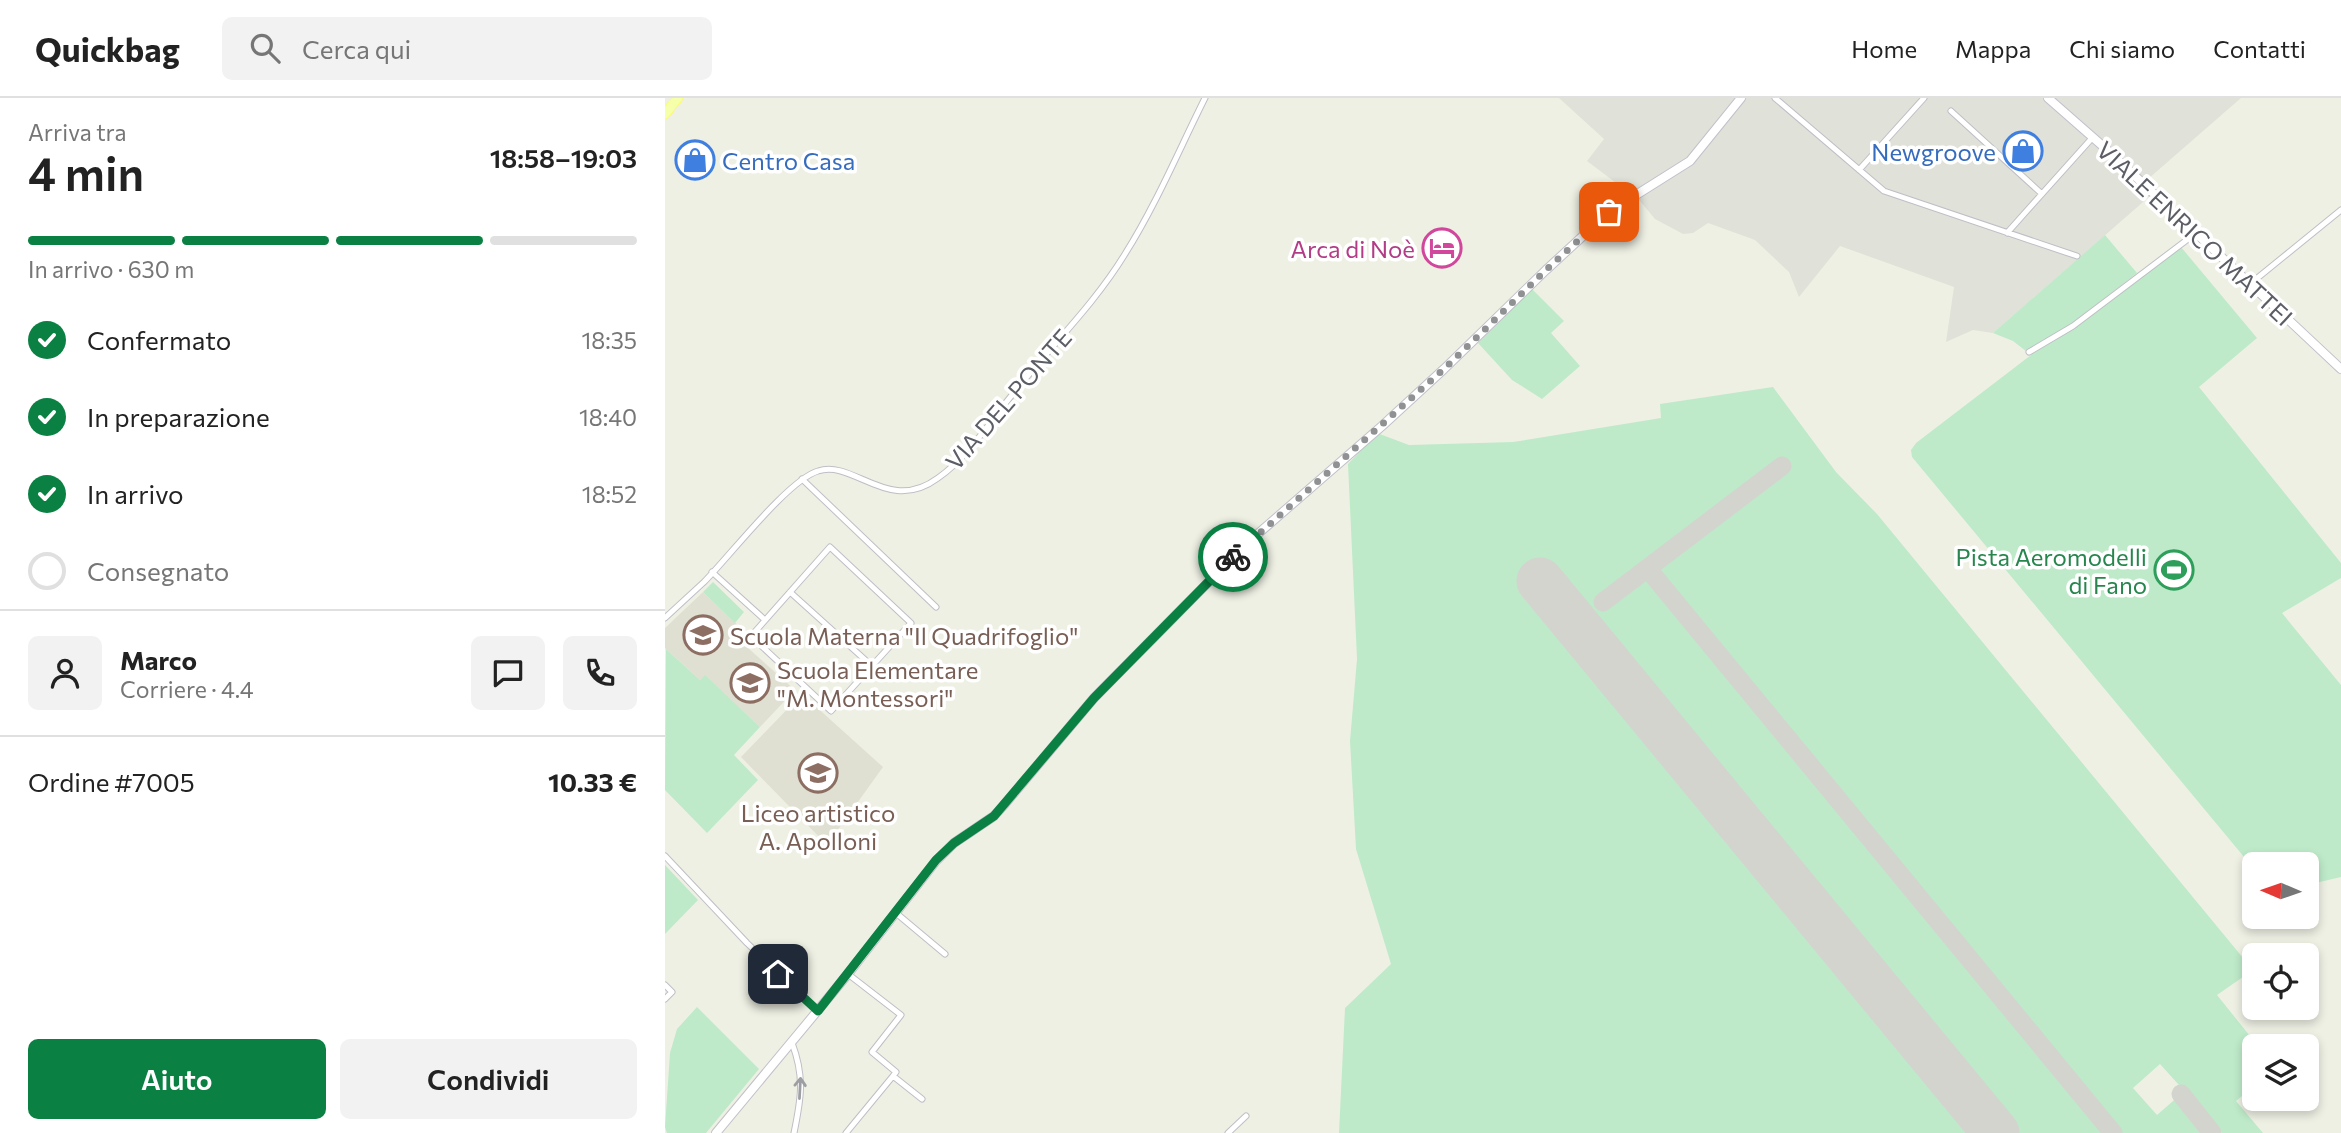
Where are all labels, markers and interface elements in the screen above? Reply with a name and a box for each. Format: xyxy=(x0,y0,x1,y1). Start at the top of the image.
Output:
search box xyxy=(222,17,712,80)
text: Quickbag xyxy=(35,28,180,69)
icon: search xyxy=(246,29,284,67)
text: Cerca qui xyxy=(302,33,411,64)
text: Home xyxy=(1851,34,1917,63)
text: Mappa xyxy=(1955,34,2031,63)
text: Chi siamo xyxy=(2069,34,2175,63)
text: Contatti xyxy=(2213,34,2306,63)
text: Arriva tra xyxy=(28,118,127,146)
shop icon: Newgroove xyxy=(2002,130,2044,172)
street label: VIALE ENRICO MATTEI xyxy=(2091,135,2299,331)
place label: Newgroove xyxy=(1871,137,1996,166)
shop icon: Centro Casa xyxy=(674,139,716,181)
text: 18:58–19:03 xyxy=(490,142,637,173)
text: 4 min xyxy=(28,144,144,200)
place label: Centro Casa xyxy=(722,146,855,175)
pin xyxy=(1579,182,1639,242)
icon: bag xyxy=(1590,193,1628,231)
hotel icon: Arca di Noè xyxy=(1421,227,1463,269)
place label: Arca di Noè xyxy=(1291,234,1415,263)
text: In arrivo · 630 m xyxy=(28,255,194,283)
icon: check xyxy=(28,321,66,359)
street label: VIA DEL PONTE xyxy=(939,323,1077,475)
text: Confermato xyxy=(87,324,231,355)
text: 18:35 xyxy=(581,326,637,354)
icon: check xyxy=(28,398,66,436)
text: In preparazione xyxy=(87,401,270,432)
text: 18:40 xyxy=(579,403,637,431)
icon: check xyxy=(28,475,66,513)
text: In arrivo xyxy=(87,478,184,509)
text: 18:52 xyxy=(582,480,637,508)
courier xyxy=(1198,522,1268,592)
icon: bike xyxy=(1214,538,1252,576)
place label: Pista Aeromodelli di Fano xyxy=(1956,542,2147,599)
sports icon: Pista Aeromodelli di Fano xyxy=(2153,549,2195,591)
text: Consegnato xyxy=(87,555,229,586)
school or university icon: Scuola Materna "Il Quadrifoglio" xyxy=(682,614,724,656)
place label: Scuola Materna "Il Quadrifoglio" xyxy=(730,621,1078,650)
button: person xyxy=(28,636,102,710)
button: chat xyxy=(471,636,545,710)
button: phone xyxy=(563,636,637,710)
text: Marco xyxy=(120,644,197,675)
place label: Scuola Elementare "M. Montessori" xyxy=(777,655,979,712)
school or university icon: Scuola Elementare "M. Montessori" xyxy=(729,662,771,704)
text: Corriere · 4.4 xyxy=(120,675,254,703)
school or university icon: Liceo artistico A. Apolloni xyxy=(797,752,839,794)
text: Ordine #7005 xyxy=(28,766,195,797)
text: 10.33 € xyxy=(548,766,637,797)
place label: Liceo artistico A. Apolloni xyxy=(741,798,895,855)
north arrow xyxy=(2242,852,2319,929)
map controls xyxy=(2242,852,2319,1111)
button: locate xyxy=(2242,943,2319,1020)
pin xyxy=(748,944,808,1004)
icon: home xyxy=(759,955,797,993)
button: layers xyxy=(2242,1034,2319,1111)
button: Aiuto xyxy=(28,1039,326,1119)
button: Condividi xyxy=(340,1039,637,1119)
one-way arrow xyxy=(794,1077,807,1099)

